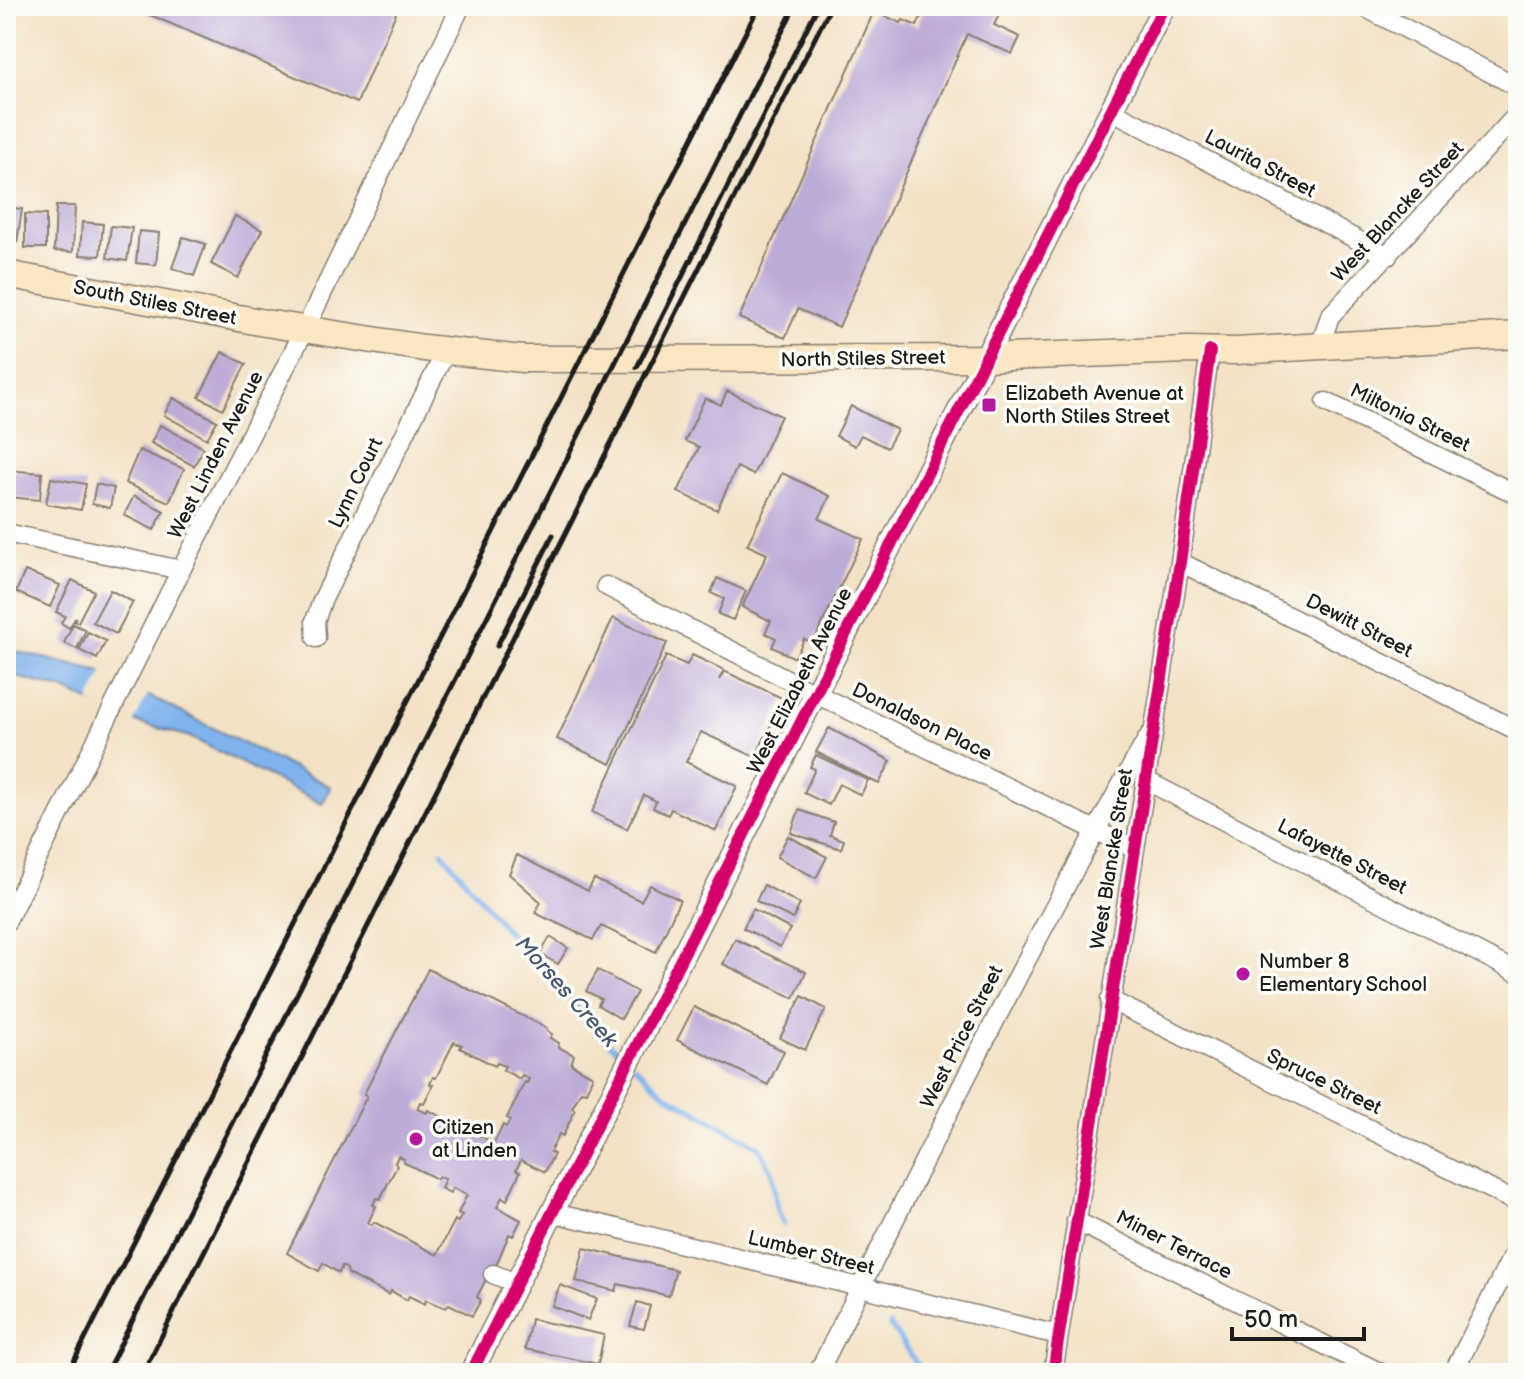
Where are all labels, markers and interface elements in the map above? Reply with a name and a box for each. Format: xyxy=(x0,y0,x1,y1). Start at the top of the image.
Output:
street label: Laurita Street xyxy=(1200,125,1320,203)
street label: West Blancke Street xyxy=(1327,137,1469,287)
street label: South Stiles Street xyxy=(71,275,239,331)
street label: North Stiles Street xyxy=(780,346,946,372)
street label: West Linden Avenue xyxy=(163,367,269,543)
street label: Miltonia Street xyxy=(1346,379,1474,457)
place label: Elizabeth Avenue at North Stiles Street xyxy=(1005,382,1184,429)
marker: Elizabeth Avenue at North Stiles Street xyxy=(980,396,998,414)
street label: Lynn Court xyxy=(324,434,388,532)
street label: West Elizabeth Avenue xyxy=(743,584,858,778)
street label: Dewitt Street xyxy=(1302,589,1416,663)
street label: Donaldson Place xyxy=(848,678,996,766)
street label: West Blancke Street xyxy=(1086,767,1138,951)
street label: Lafayette Street xyxy=(1273,814,1411,900)
water label: Morses Creek xyxy=(509,931,624,1054)
place label: Number 8 Elementary School xyxy=(1259,950,1427,997)
street label: West Price Street xyxy=(916,961,1008,1113)
marker: Number 8 Elementary School xyxy=(1234,965,1252,983)
street label: Spruce Street xyxy=(1263,1044,1385,1120)
place label: Citizen at Linden xyxy=(432,1116,517,1163)
marker: Citizen at Linden xyxy=(407,1130,425,1148)
street label: Miner Terrace xyxy=(1112,1206,1236,1285)
street label: Lumber Street xyxy=(745,1226,877,1280)
scale bar xyxy=(1232,1291,1364,1341)
text: 50 m xyxy=(1244,1305,1298,1334)

